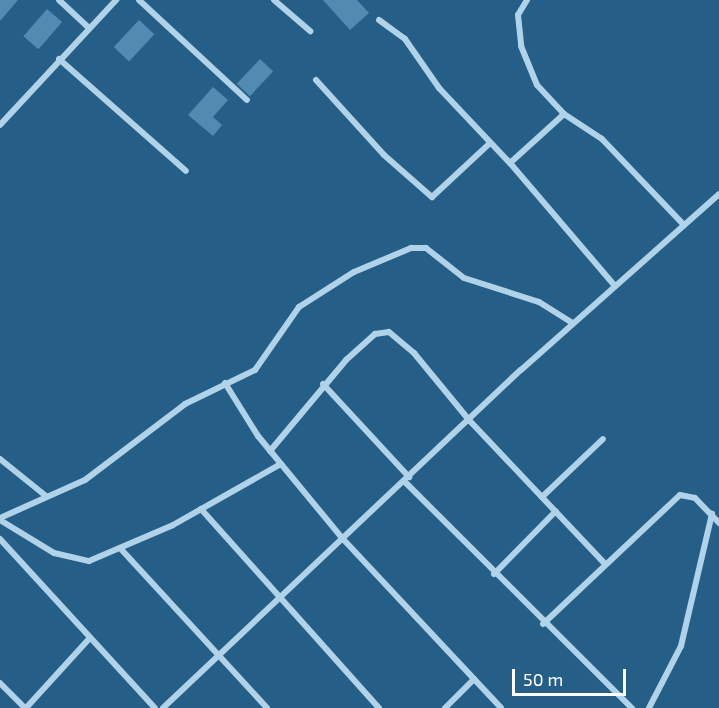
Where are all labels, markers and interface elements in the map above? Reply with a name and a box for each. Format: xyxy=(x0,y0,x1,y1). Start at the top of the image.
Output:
scale bar xyxy=(515,657,629,695)
text: 50 m xyxy=(523,668,563,690)

